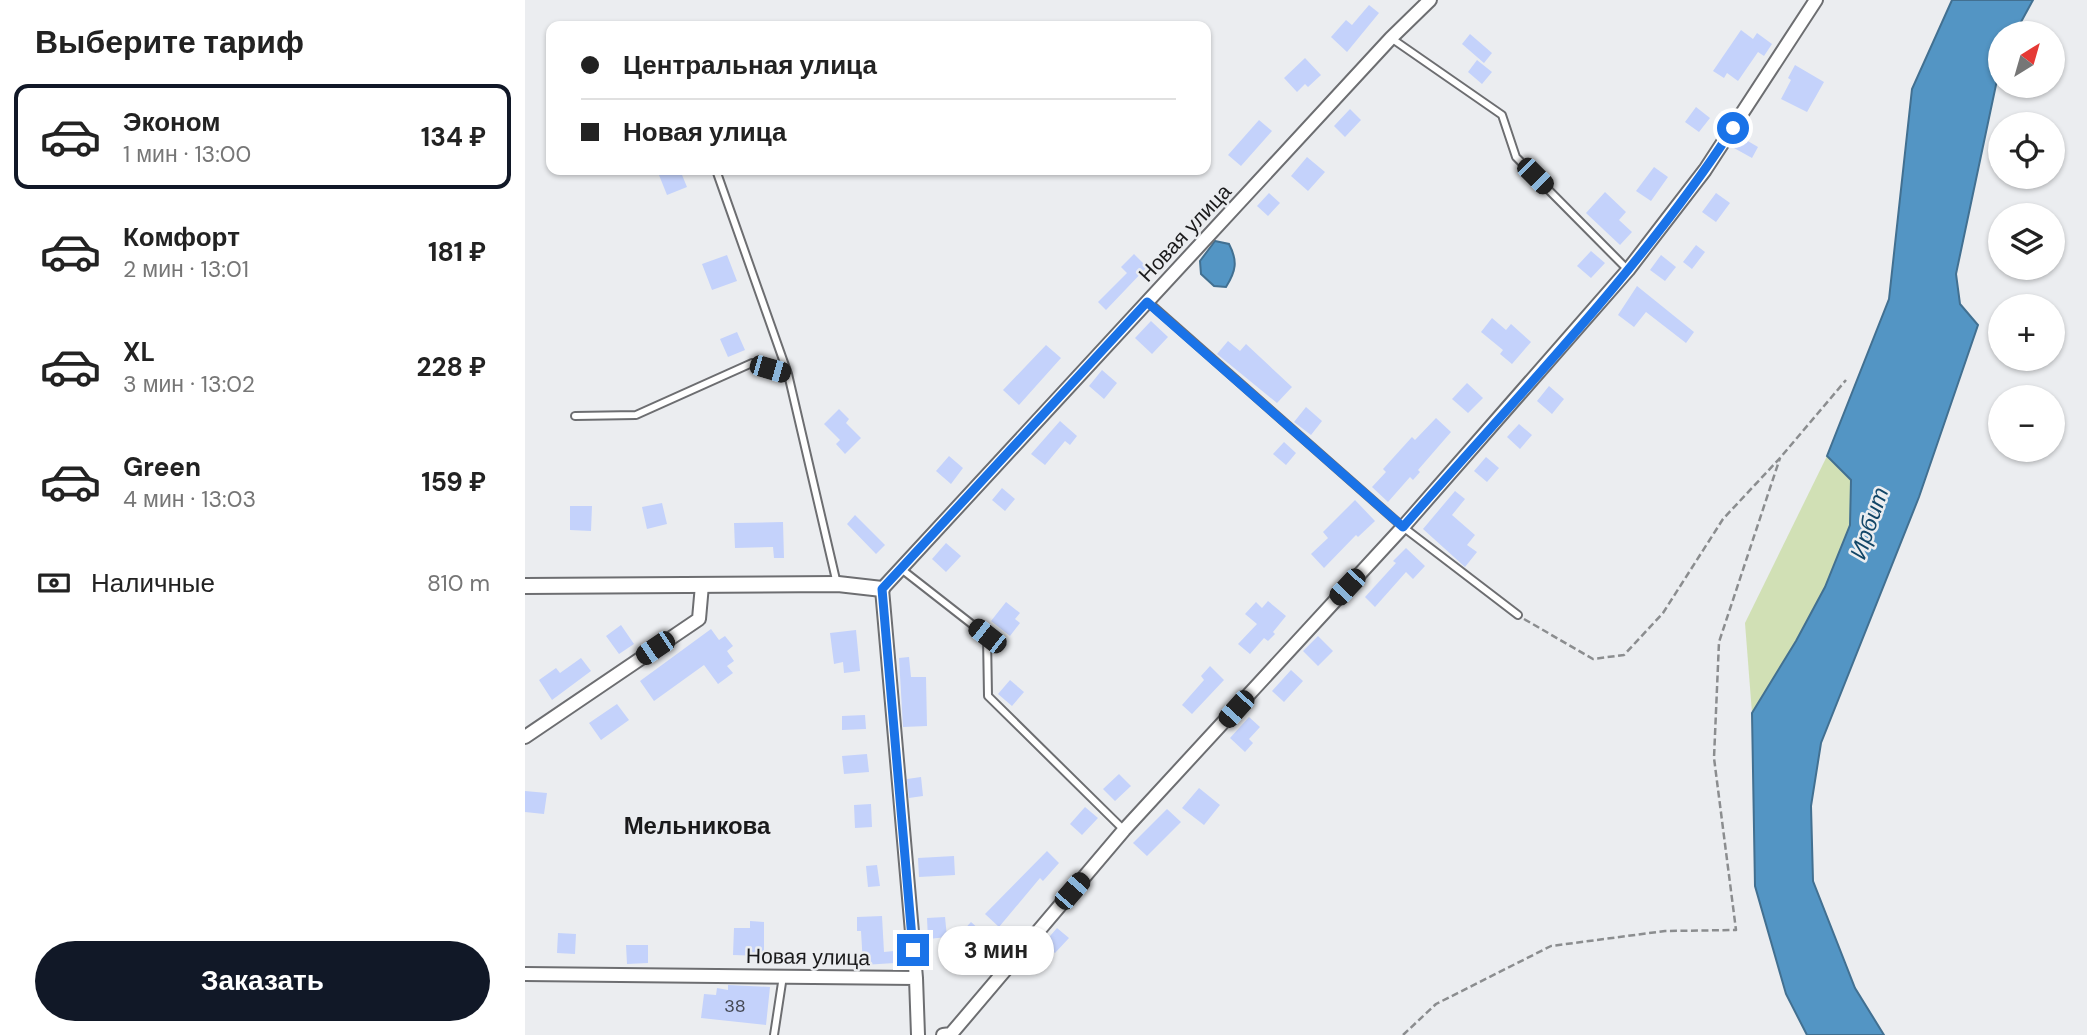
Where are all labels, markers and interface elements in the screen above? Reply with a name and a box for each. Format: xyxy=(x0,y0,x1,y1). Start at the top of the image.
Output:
text: Выберите тариф xyxy=(35,21,304,63)
north arrow xyxy=(1988,21,2065,98)
map controls xyxy=(1988,21,2065,462)
text: Центральная улица xyxy=(623,48,877,82)
icon: car xyxy=(39,105,102,168)
text: Эконом xyxy=(123,105,221,139)
route start xyxy=(1717,112,1749,144)
button: locate xyxy=(1988,112,2065,189)
text: Новая улица xyxy=(623,115,786,149)
text: 134 ₽ xyxy=(421,120,486,154)
text: 1 мин · 13:00 xyxy=(123,139,251,169)
car xyxy=(1513,154,1558,198)
street label: Новая улица xyxy=(1132,178,1238,288)
button: layers xyxy=(1988,203,2065,280)
icon: car xyxy=(39,220,102,283)
text: Комфорт xyxy=(123,220,240,254)
text: 181 ₽ xyxy=(428,235,486,269)
text: 2 мин · 13:01 xyxy=(123,254,249,284)
button: + xyxy=(1988,294,2065,371)
icon: car xyxy=(39,335,102,398)
text: XL xyxy=(123,335,155,369)
text: 228 ₽ xyxy=(417,350,486,384)
car xyxy=(747,353,794,385)
text: 3 мин · 13:02 xyxy=(123,369,255,399)
button: − xyxy=(1988,385,2065,462)
icon: car xyxy=(39,450,102,513)
text: Green xyxy=(123,450,201,484)
text: 159 ₽ xyxy=(421,465,486,499)
water label: Ирбит xyxy=(1843,483,1895,563)
text: 4 мин · 13:03 xyxy=(123,484,256,514)
icon: cash xyxy=(35,564,73,602)
car xyxy=(1325,564,1370,610)
text: Наличные xyxy=(91,566,215,600)
text: 810 m xyxy=(427,568,490,598)
car xyxy=(964,615,1011,657)
car xyxy=(632,628,679,668)
car xyxy=(1215,686,1258,732)
district label: Мельникова xyxy=(624,810,771,841)
car xyxy=(1051,868,1094,914)
callout: 3 мин xyxy=(937,926,1053,974)
route end xyxy=(897,934,929,966)
text: 3 мин xyxy=(964,935,1028,965)
button: Заказать xyxy=(35,941,490,1021)
street label: Новая улица xyxy=(746,942,871,972)
house number: 38 xyxy=(724,994,746,1018)

